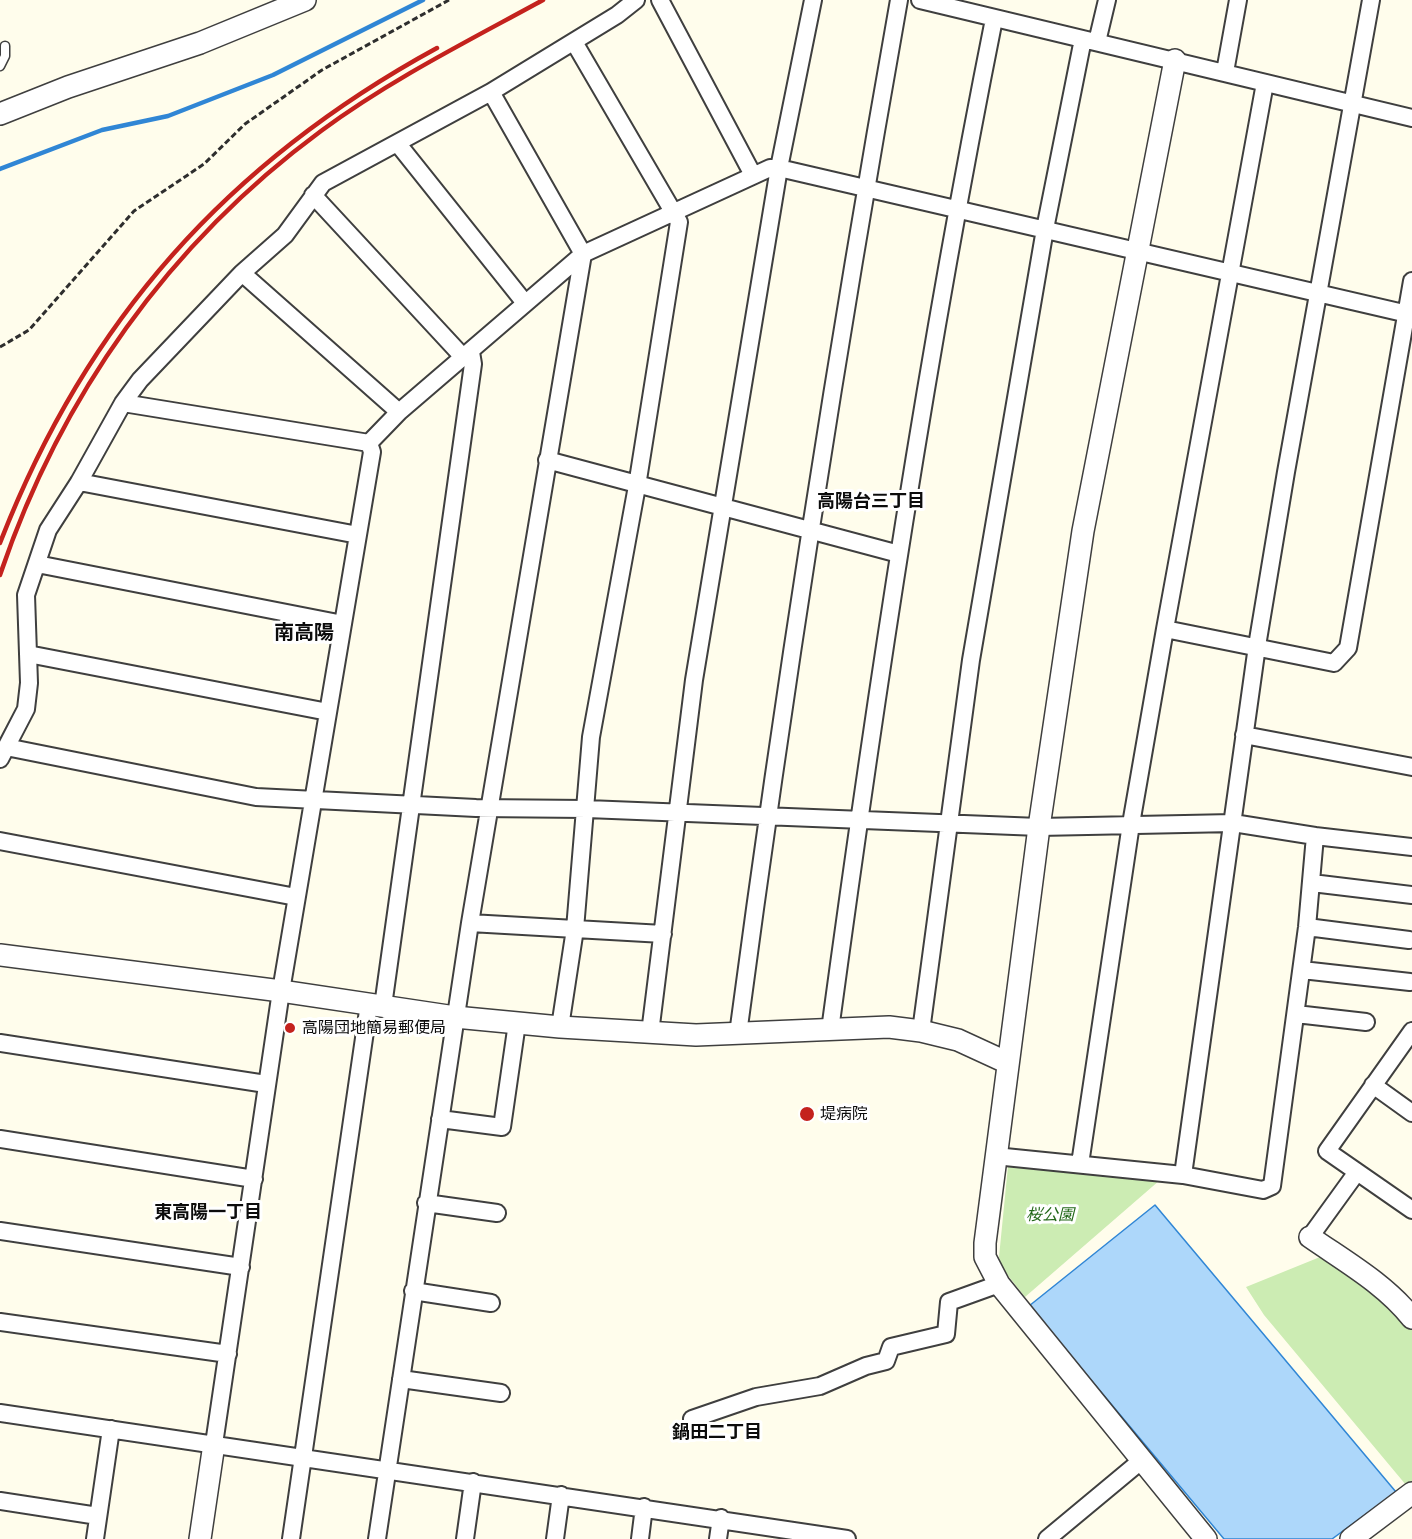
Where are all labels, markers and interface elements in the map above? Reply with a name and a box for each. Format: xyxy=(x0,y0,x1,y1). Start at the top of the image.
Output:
district label: 高陽台三丁目 xyxy=(817,490,925,512)
district label: 南高陽 xyxy=(274,621,334,645)
place label: 高陽団地簡易郵便局 xyxy=(302,1018,446,1038)
marker: 高陽団地簡易郵便局 xyxy=(283,1021,297,1035)
place label: 堤病院 xyxy=(820,1104,868,1124)
marker: 堤病院 xyxy=(798,1105,816,1123)
district label: 東高陽一丁目 xyxy=(154,1201,262,1223)
park label: 桜公園 xyxy=(1026,1205,1074,1225)
district label: 鍋田二丁目 xyxy=(672,1421,762,1443)

